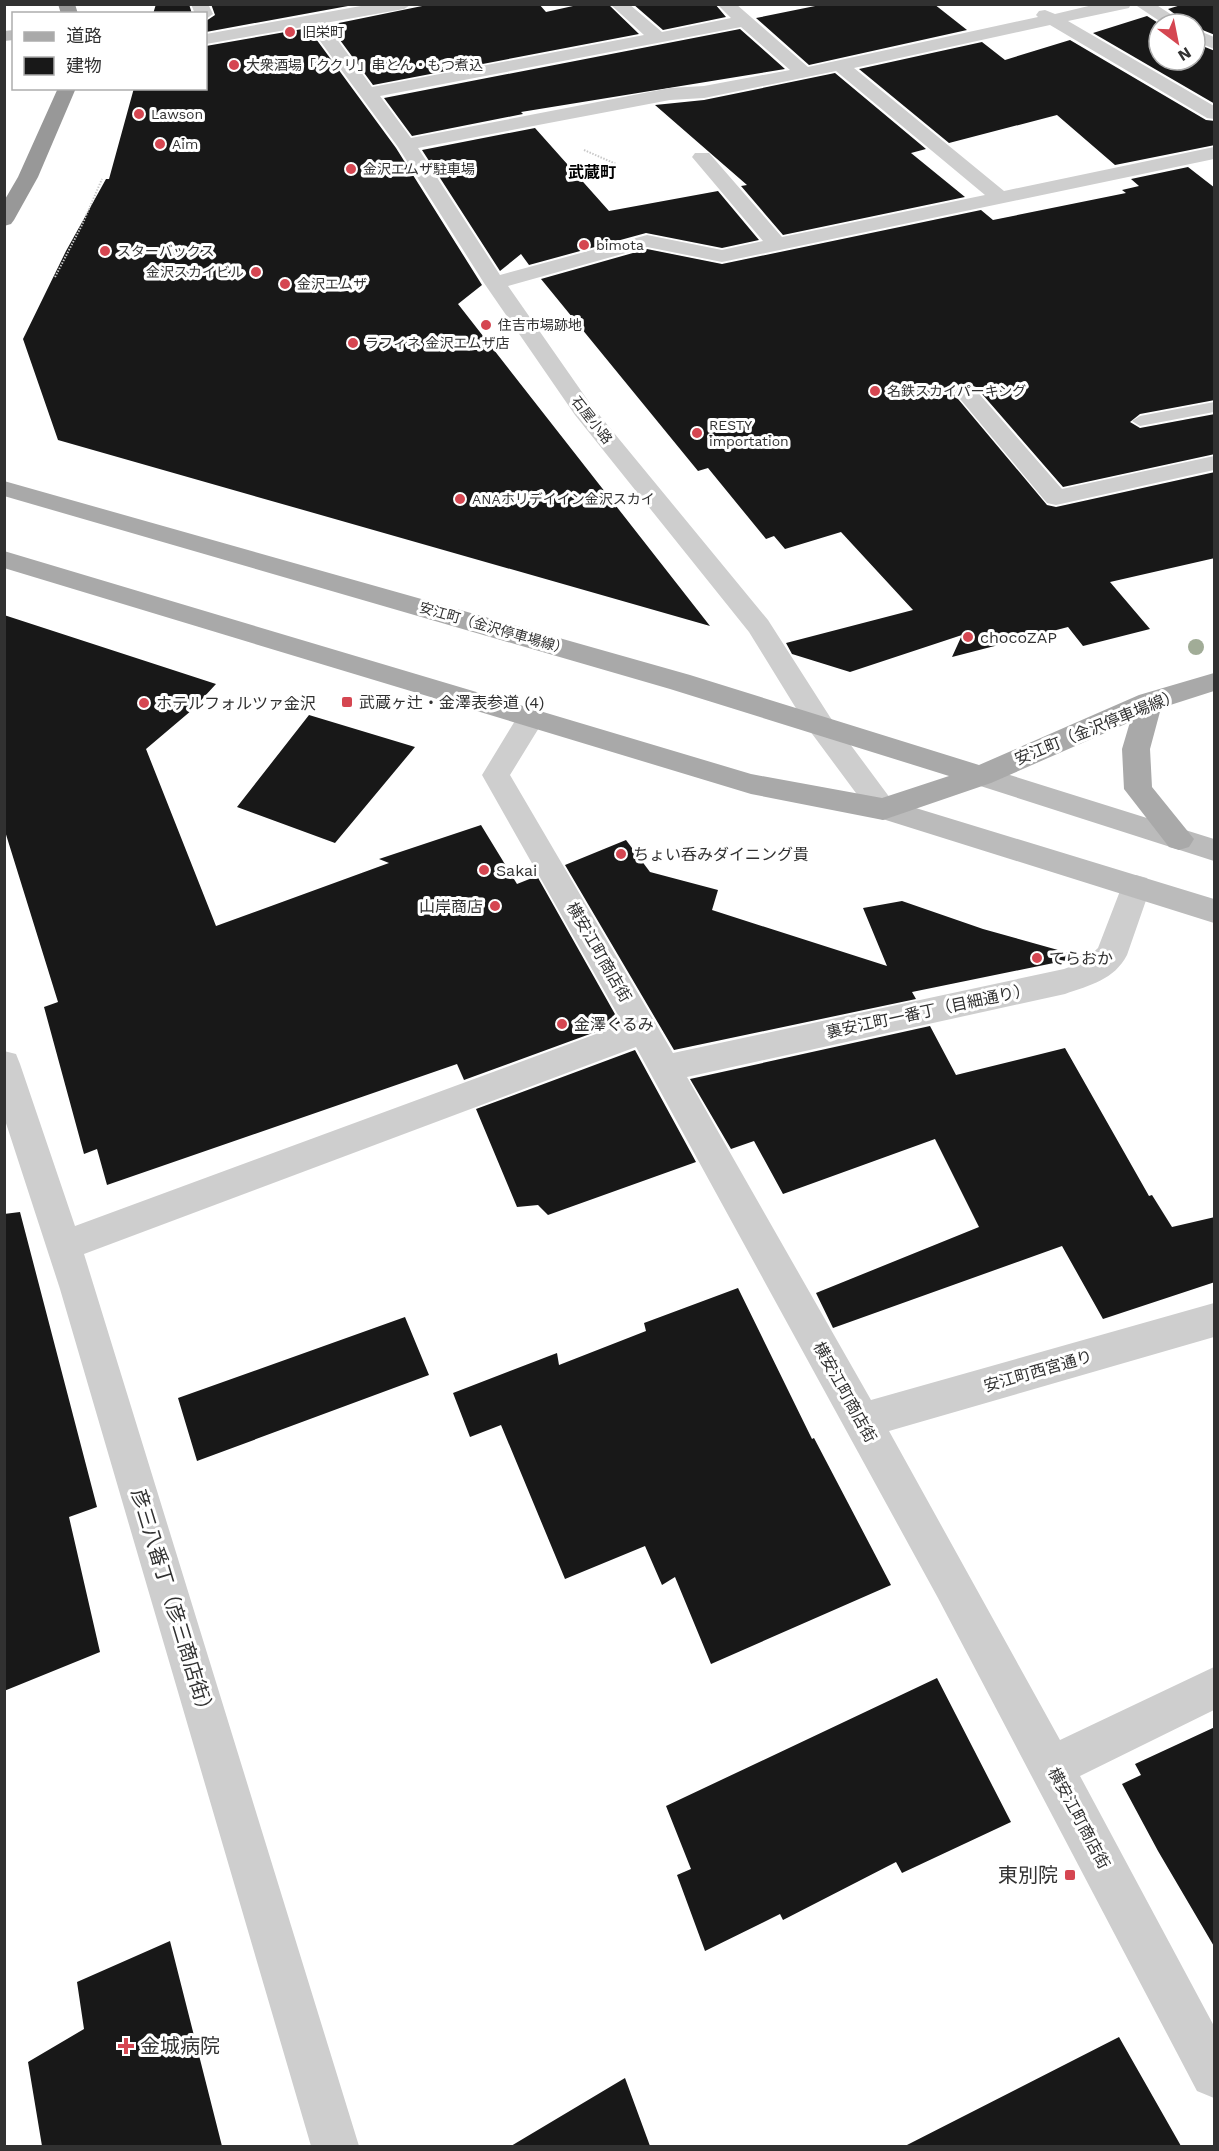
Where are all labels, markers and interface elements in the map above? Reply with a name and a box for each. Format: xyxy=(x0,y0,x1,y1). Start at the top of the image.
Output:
legend xyxy=(12,12,207,90)
north arrow xyxy=(1147,12,1207,72)
place label: 旧栄町 xyxy=(302,24,344,40)
text: 道路 xyxy=(66,25,102,46)
marker: 旧栄町 xyxy=(283,25,297,39)
text: N xyxy=(1175,43,1195,65)
text: 建物 xyxy=(66,55,102,76)
place label: 大衆酒場「ククリ」串とん・もつ煮込 xyxy=(246,57,483,73)
marker: 大衆酒場「ククリ」串とん・もつ煮込 xyxy=(227,58,241,72)
place label: Lawson xyxy=(151,106,203,122)
marker: Lawson xyxy=(132,107,146,121)
place label: Aim xyxy=(172,136,198,152)
marker: Aim xyxy=(153,137,167,151)
place label: 金沢エムザ駐車場 xyxy=(363,161,475,177)
marker: 金沢エムザ駐車場 xyxy=(344,162,358,176)
district label: 武蔵町 xyxy=(568,163,616,182)
place label: bimota xyxy=(596,237,644,253)
marker: bimota xyxy=(577,238,591,252)
place label: スターバックス xyxy=(117,243,214,259)
marker: スターバックス xyxy=(98,244,112,258)
place label: 金沢スカイビル xyxy=(146,264,244,280)
marker: 金沢スカイビル xyxy=(249,265,263,279)
place label: 金沢エムザ xyxy=(297,276,367,292)
marker: 金沢エムザ xyxy=(278,277,292,291)
place label: 住吉市場跡地 xyxy=(498,317,582,333)
marker: 住吉市場跡地 xyxy=(479,318,493,332)
place label: ラフィネ 金沢エムザ店 xyxy=(365,335,510,351)
marker: ラフィネ 金沢エムザ店 xyxy=(346,336,360,350)
place label: 名鉄スカイパーキング xyxy=(887,383,1026,399)
marker: 名鉄スカイパーキング xyxy=(868,384,882,398)
street label: 石屋小路 xyxy=(568,393,616,447)
place label: RESTY importation xyxy=(709,417,789,449)
marker: RESTY importation xyxy=(690,426,704,440)
place label: ANAホリデイイン金沢スカイ xyxy=(472,491,655,507)
marker: ANAホリデイイン金沢スカイ xyxy=(453,492,467,506)
street label: 安江町（金沢停車場線） xyxy=(418,599,570,657)
place label: chocoZAP xyxy=(980,628,1057,647)
marker: chocoZAP xyxy=(961,630,975,644)
street label: 安江町（金沢停車場線） xyxy=(1012,685,1182,769)
place label: 武蔵ヶ辻・金澤表参道 (4) xyxy=(359,693,544,712)
place label: ホテルフォルツァ金沢 xyxy=(156,694,316,713)
marker: 武蔵ヶ辻・金澤表参道 (4) xyxy=(340,695,354,709)
marker: ホテルフォルツァ金沢 xyxy=(137,696,151,710)
place label: ちょい呑みダイニング貴 xyxy=(633,845,809,864)
marker: ちょい呑みダイニング貴 xyxy=(614,847,628,861)
place label: Sakai xyxy=(496,861,537,880)
marker: Sakai xyxy=(477,863,491,877)
place label: 山岸商店 xyxy=(419,897,483,916)
marker: 山岸商店 xyxy=(488,899,502,913)
street label: 横安江町商店街 xyxy=(563,899,635,1005)
place label: てらおか xyxy=(1049,949,1113,968)
marker: てらおか xyxy=(1030,951,1044,965)
street label: 裏安江町一番丁（目細通り） xyxy=(824,980,1032,1042)
place label: 金澤くるみ xyxy=(574,1015,654,1034)
marker: 金澤くるみ xyxy=(555,1017,569,1031)
street label: 横安江町商店街 xyxy=(810,1338,880,1446)
street label: 安江町西宮通り xyxy=(982,1346,1094,1396)
street label: 彦三八番丁（彦三商店街） xyxy=(126,1486,220,1722)
street label: 横安江町商店街 xyxy=(1044,1764,1114,1872)
place label: 東別院 xyxy=(998,1863,1058,1887)
marker: 東別院 xyxy=(1063,1868,1077,1882)
place label: 金城病院 xyxy=(140,2034,220,2058)
marker: 金城病院 xyxy=(117,2037,135,2055)

